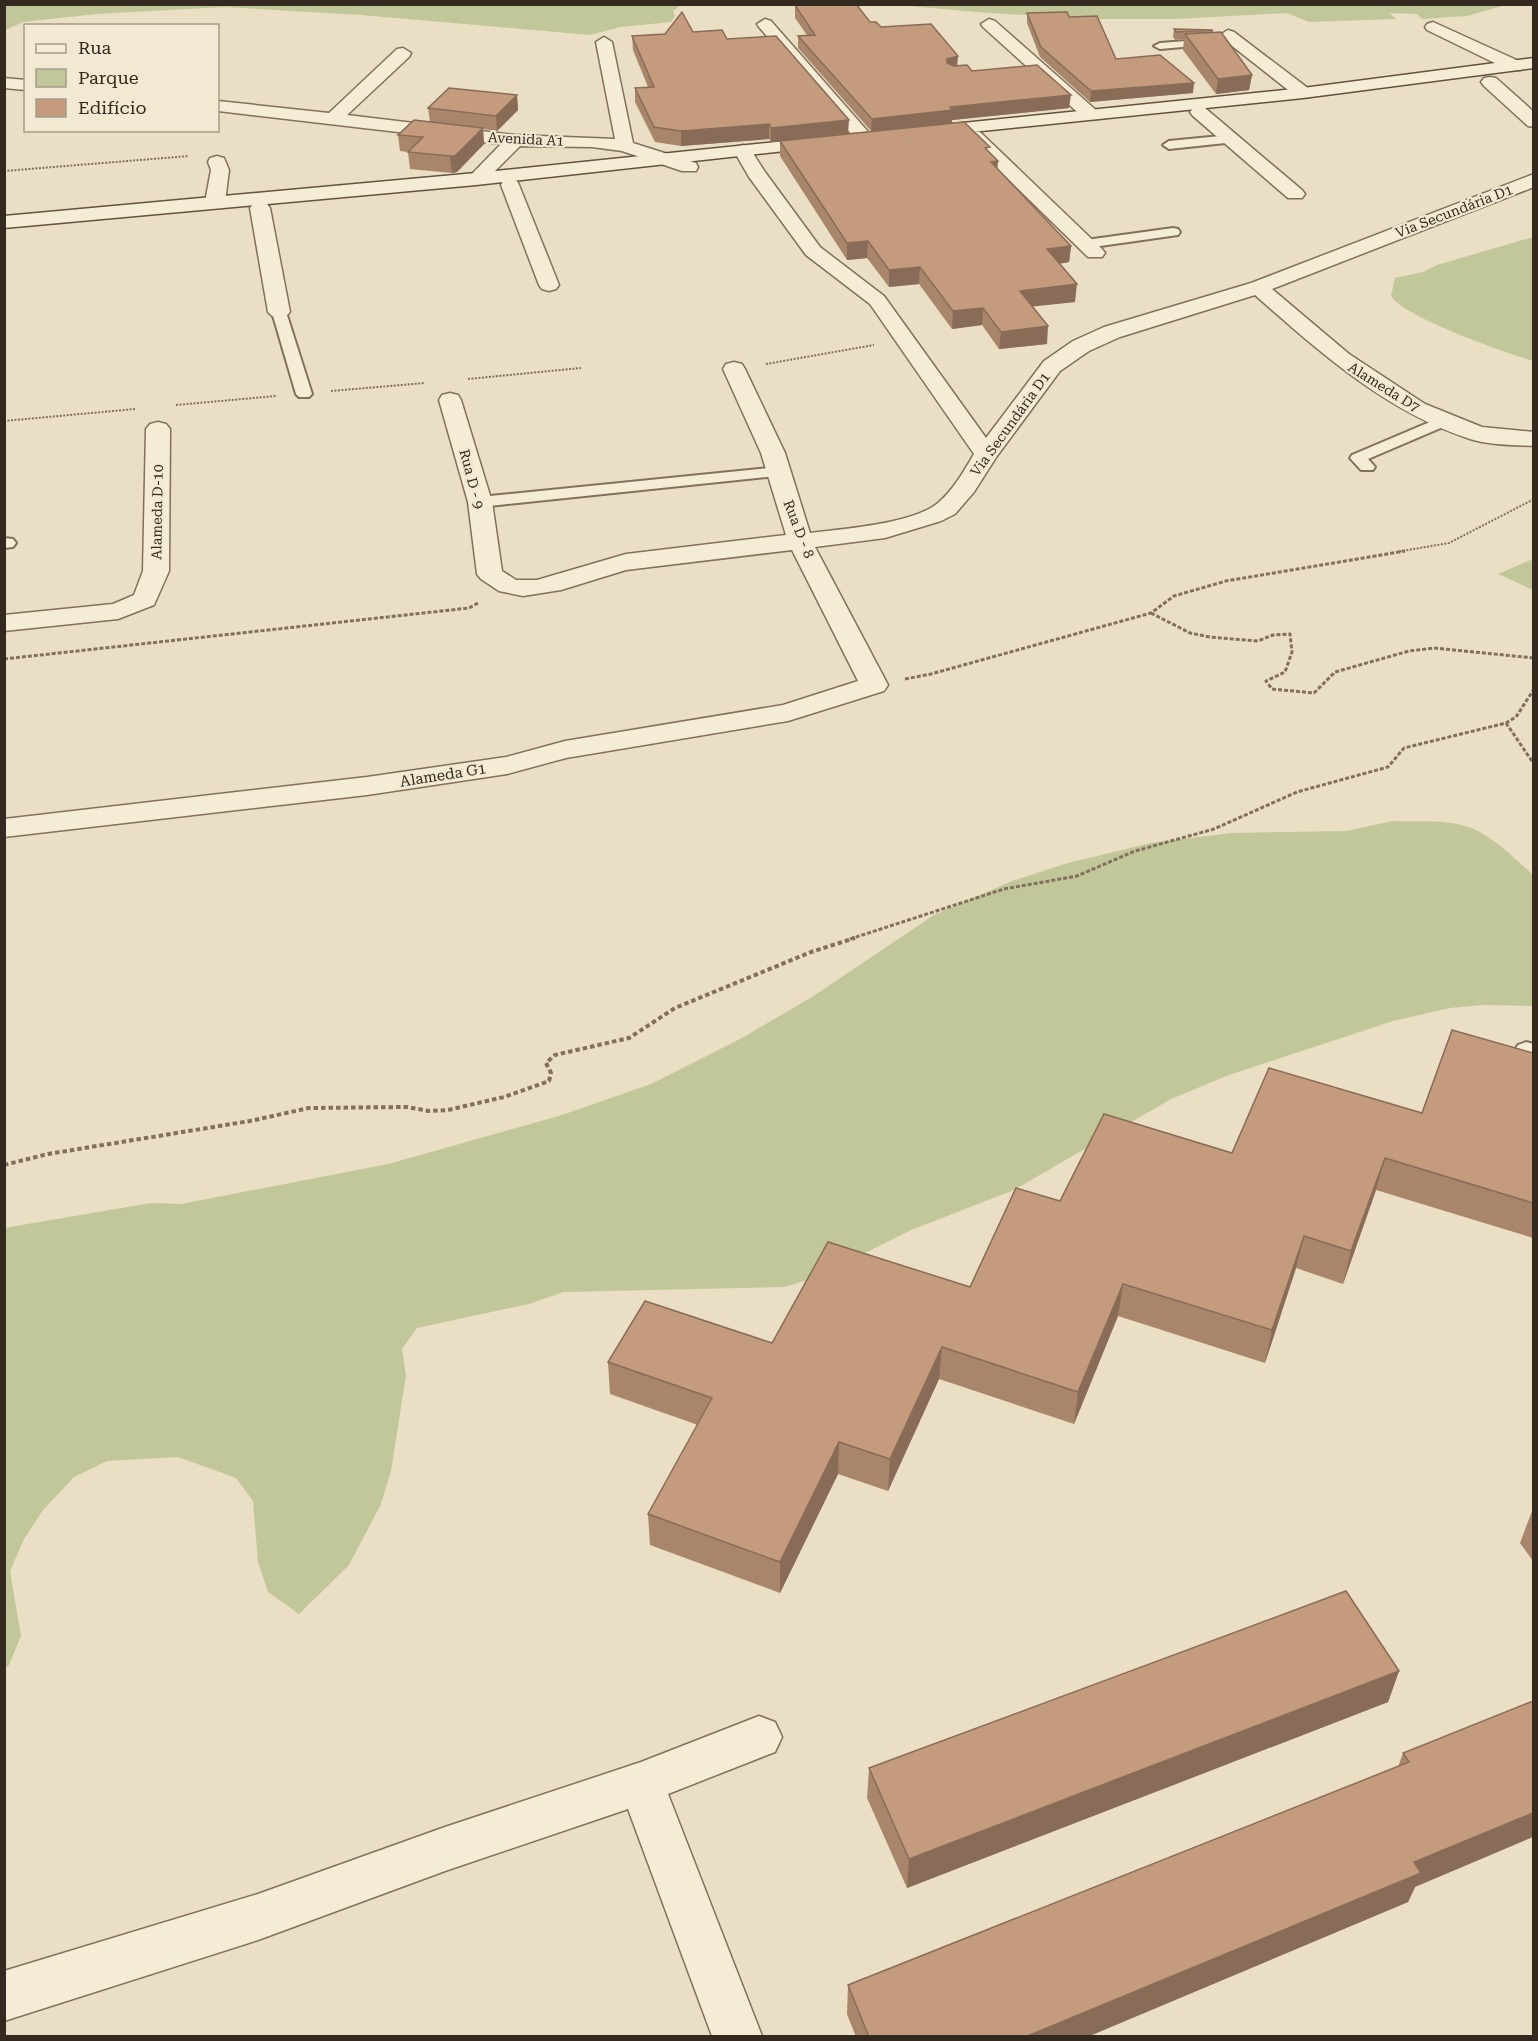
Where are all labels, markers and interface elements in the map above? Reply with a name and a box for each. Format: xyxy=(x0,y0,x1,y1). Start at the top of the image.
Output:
legend xyxy=(24,24,219,132)
text: Rua xyxy=(78,37,111,58)
text: Parque xyxy=(78,67,139,88)
text: Edifício xyxy=(78,97,146,118)
street label: Avenida A1 xyxy=(488,129,565,149)
street label: Via Secundária D1 xyxy=(1393,181,1515,241)
street label: Alameda D7 xyxy=(1345,359,1423,415)
street label: Via Secundária D1 xyxy=(967,369,1053,479)
street label: Rua D - 9 xyxy=(456,447,488,511)
street label: Alameda D-10 xyxy=(148,464,166,560)
street label: Rua D - 8 xyxy=(781,498,817,561)
street label: Alameda G1 xyxy=(399,759,487,791)

